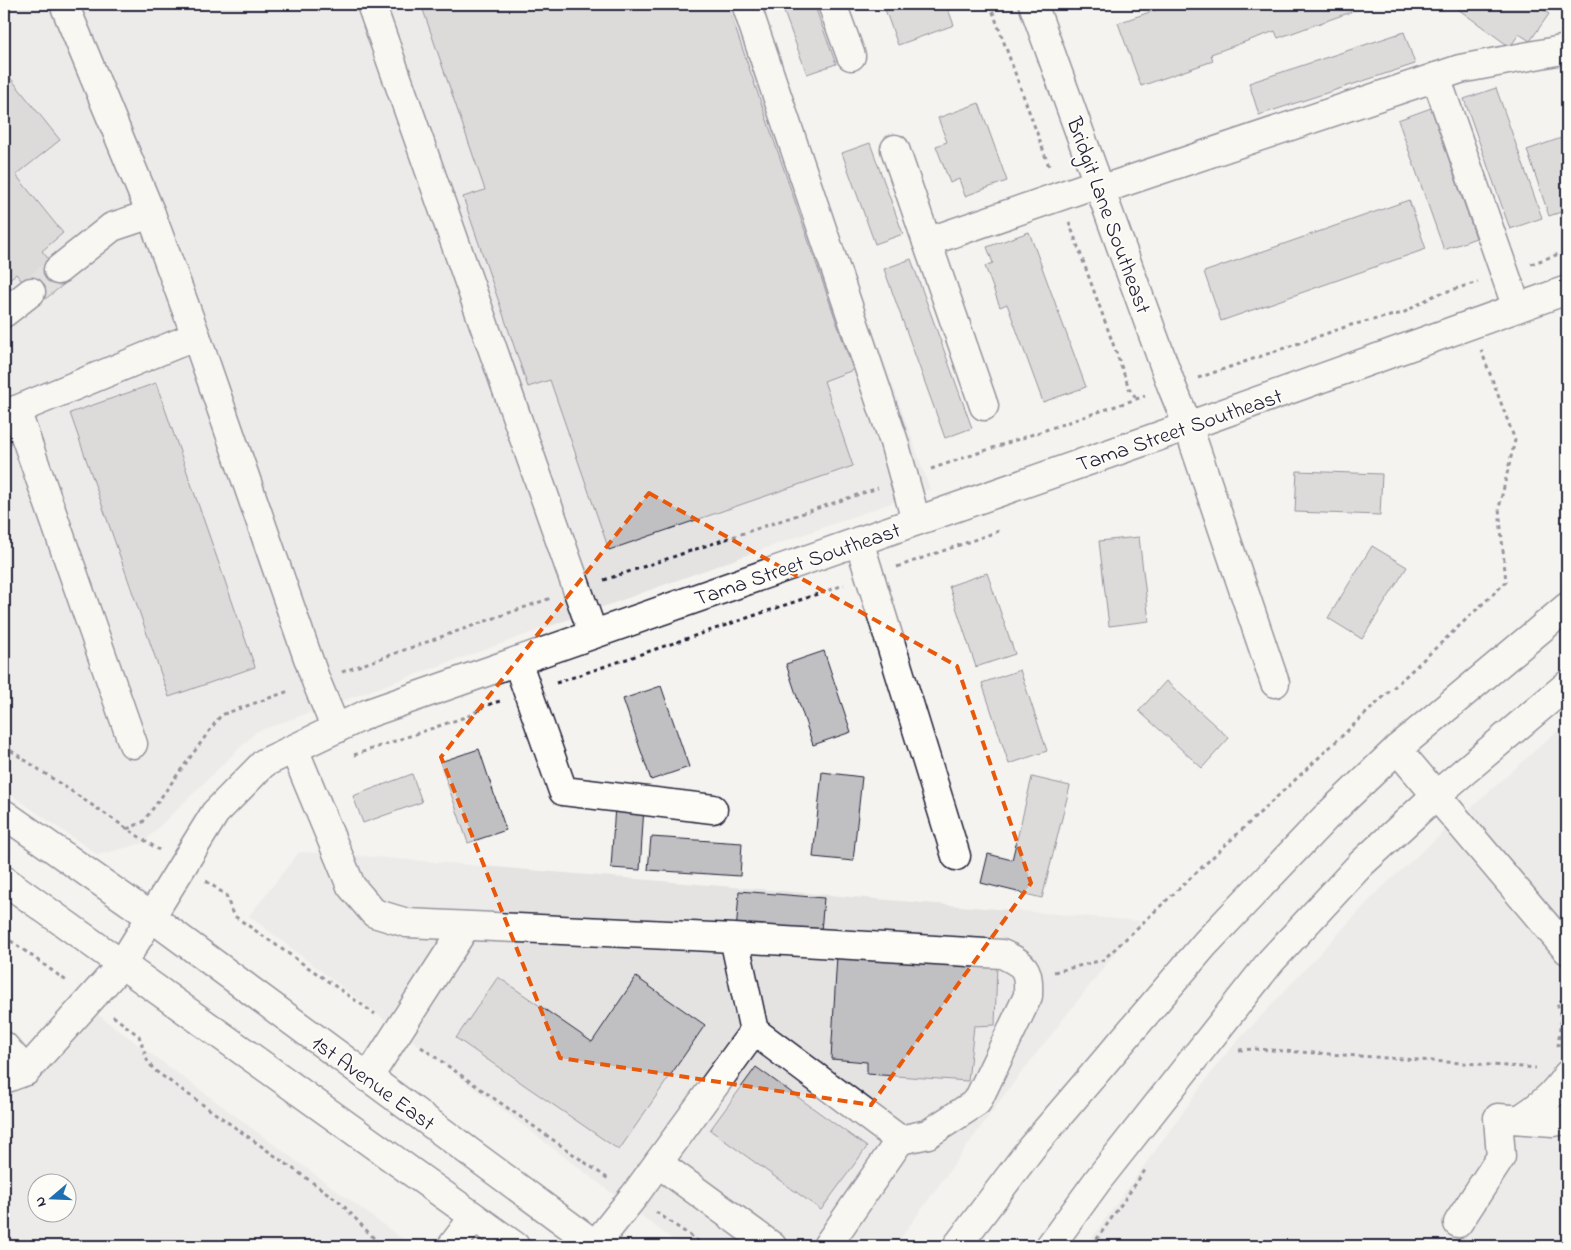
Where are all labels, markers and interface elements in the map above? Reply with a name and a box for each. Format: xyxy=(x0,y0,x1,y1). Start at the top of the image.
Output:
street label: Bridgit Lane Southeast xyxy=(1055,112,1158,320)
street label: Tama Street Southeast xyxy=(1073,381,1288,482)
street label: Tama Street Southeast xyxy=(691,515,906,616)
street label: 1st Avenue East xyxy=(304,1029,441,1141)
north arrow xyxy=(28,1172,78,1222)
text: N xyxy=(30,1194,53,1210)

